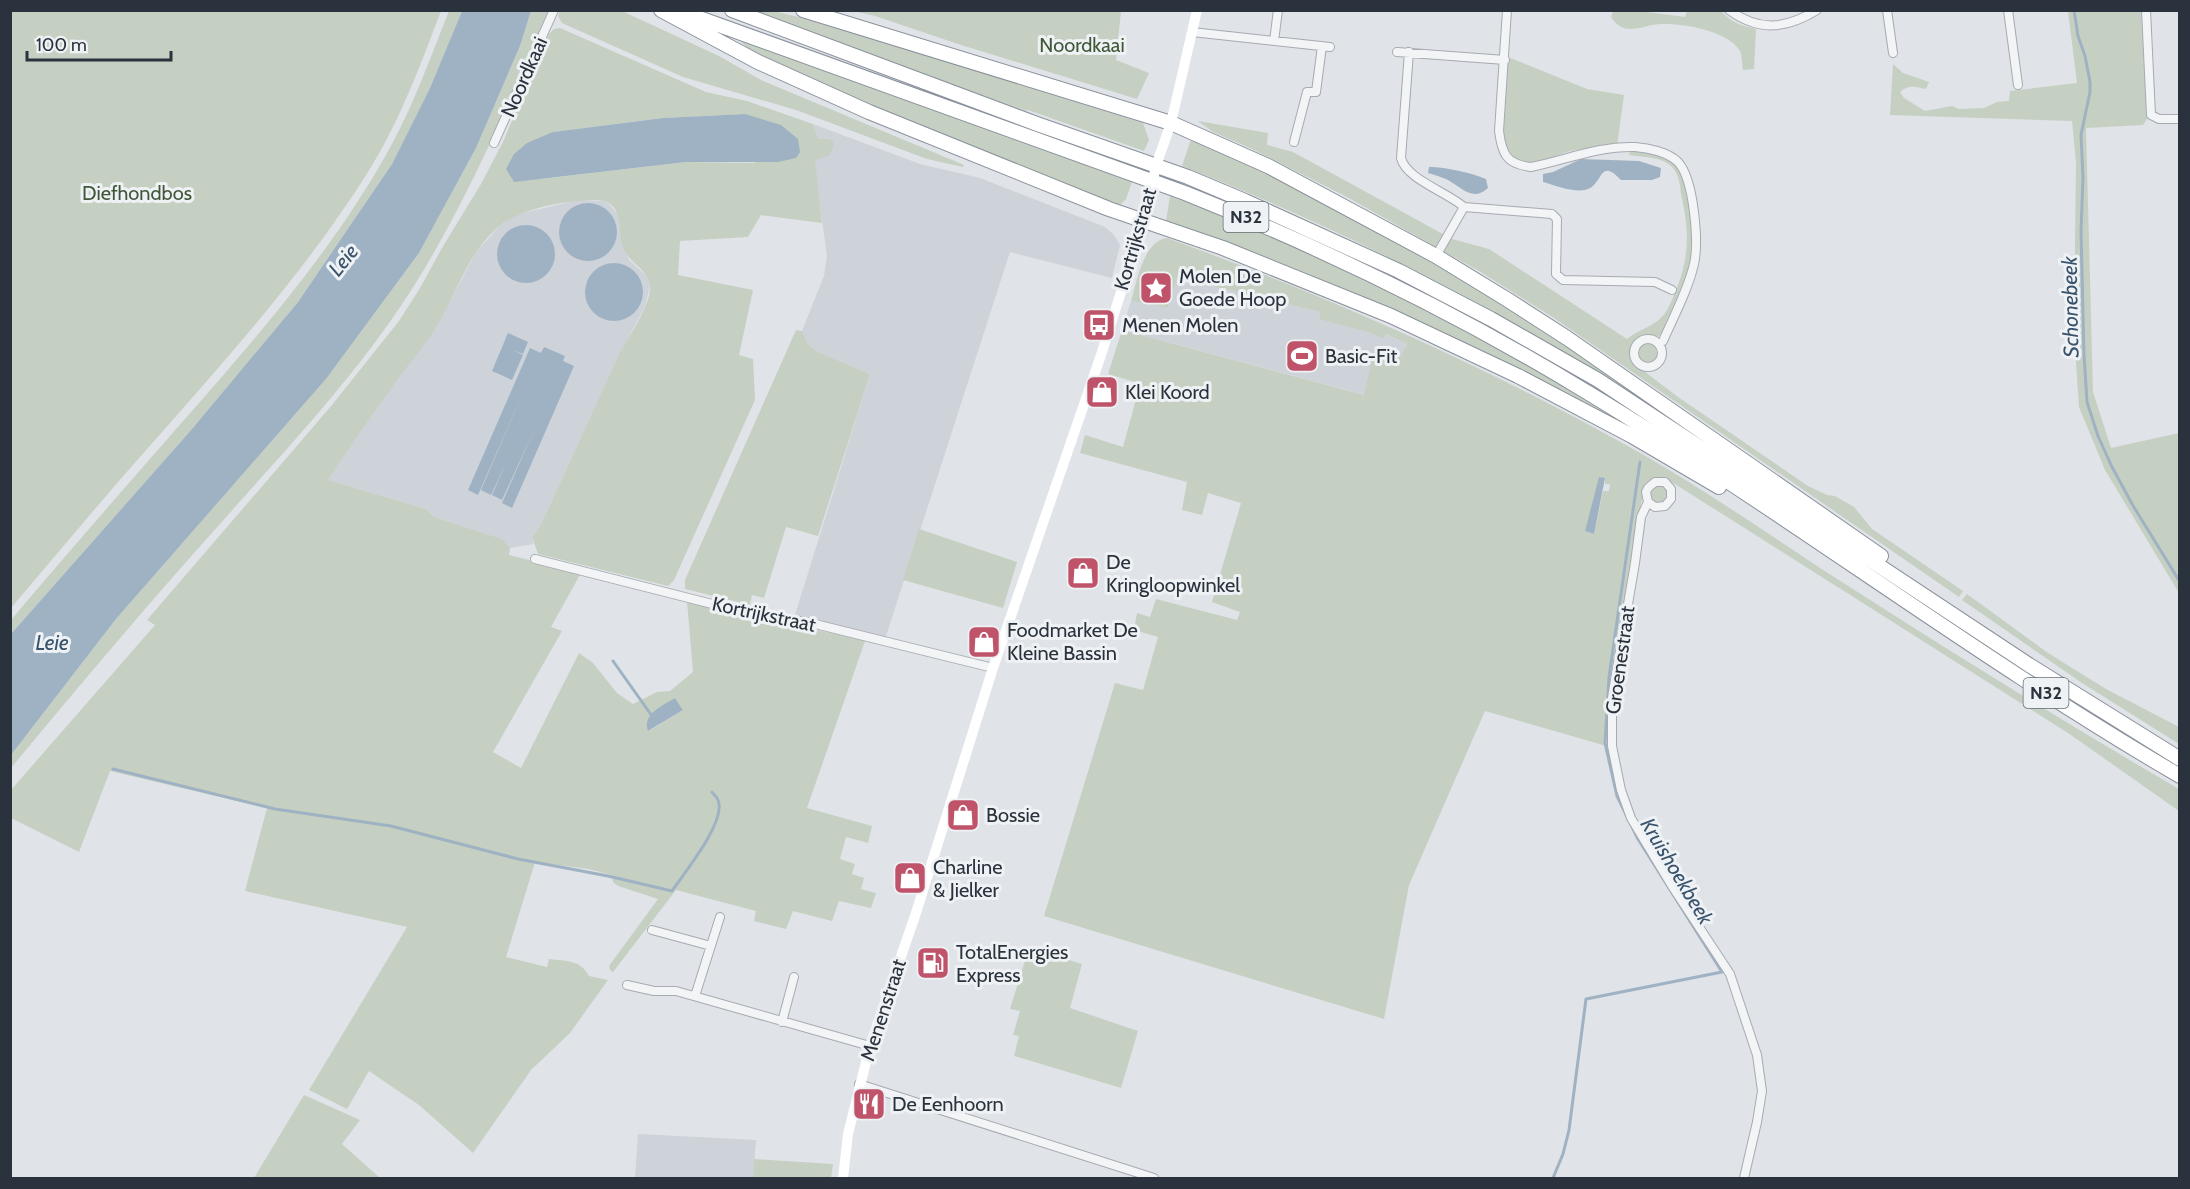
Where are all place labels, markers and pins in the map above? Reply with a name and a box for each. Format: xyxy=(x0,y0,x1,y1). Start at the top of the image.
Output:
place label: Molen De Goede Hoop xyxy=(1179,264,1286,311)
place icon: Molen De Goede Hoop xyxy=(1138,270,1174,306)
bus stop icon: Menen Molen xyxy=(1081,307,1117,343)
place label: Menen Molen xyxy=(1122,313,1238,337)
sports icon: Basic-Fit xyxy=(1284,338,1320,374)
place label: Basic-Fit xyxy=(1325,344,1397,368)
shop icon: Klei Koord xyxy=(1084,374,1120,410)
place label: Klei Koord xyxy=(1125,380,1210,404)
place label: De Kringloopwinkel xyxy=(1106,550,1240,597)
shop icon: De Kringloopwinkel xyxy=(1065,555,1101,591)
place label: Foodmarket De Kleine Bassin xyxy=(1007,618,1138,665)
shop icon: Foodmarket De Kleine Bassin xyxy=(966,624,1002,660)
shop icon: Bossie xyxy=(945,797,981,833)
place label: Bossie xyxy=(986,803,1040,827)
place label: Charline & Jielker xyxy=(933,855,1002,902)
shop icon: Charline & Jielker xyxy=(892,860,928,896)
place label: TotalEnergies Express xyxy=(956,940,1068,987)
fuel station icon: TotalEnergies Express xyxy=(915,945,951,981)
restaurant icon: De Eenhoorn xyxy=(851,1086,887,1122)
place label: De Eenhoorn xyxy=(892,1092,1004,1116)

